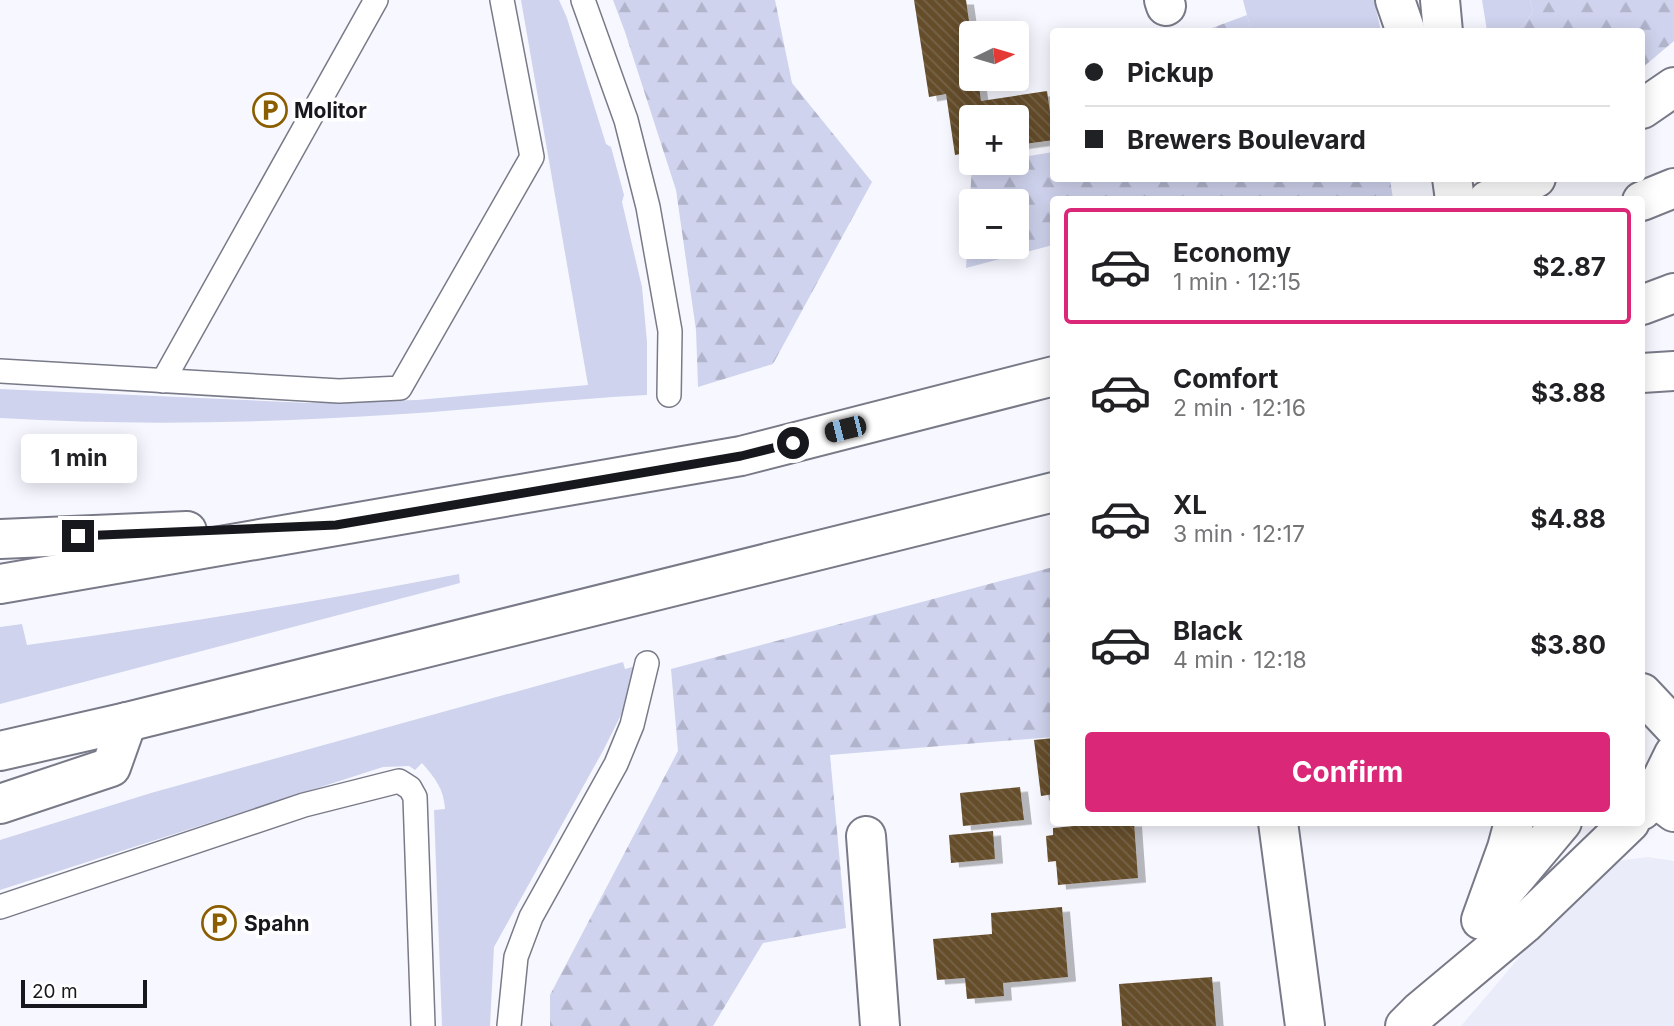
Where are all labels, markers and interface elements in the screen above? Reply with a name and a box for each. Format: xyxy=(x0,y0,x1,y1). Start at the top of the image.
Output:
north arrow xyxy=(959,21,1029,91)
map controls xyxy=(959,21,1029,259)
text: Pickup xyxy=(1127,57,1214,88)
parking icon: Molitor xyxy=(251,91,289,129)
place label: Molitor xyxy=(294,98,367,123)
button: + xyxy=(959,105,1029,175)
text: Brewers Boulevard xyxy=(1127,124,1366,155)
button: − xyxy=(959,189,1029,259)
icon: car xyxy=(1089,235,1152,298)
text: Economy xyxy=(1173,237,1291,268)
text: $2.87 xyxy=(1533,251,1606,282)
text: 1 min · 12:15 xyxy=(1173,268,1301,296)
icon: car xyxy=(1089,361,1152,424)
text: Comfort xyxy=(1173,363,1278,394)
text: $3.88 xyxy=(1531,377,1606,408)
text: 2 min · 12:16 xyxy=(1173,394,1306,422)
car xyxy=(823,414,868,444)
route start xyxy=(777,427,809,459)
callout: 1 min xyxy=(20,434,136,484)
text: 1 min xyxy=(51,444,107,472)
icon: car xyxy=(1089,487,1152,550)
text: XL xyxy=(1173,489,1207,520)
text: $4.88 xyxy=(1530,503,1606,534)
route end xyxy=(62,520,94,552)
text: 3 min · 12:17 xyxy=(1173,520,1305,548)
icon: car xyxy=(1089,613,1152,676)
text: Black xyxy=(1173,615,1243,646)
text: $3.80 xyxy=(1530,629,1606,660)
text: 4 min · 12:18 xyxy=(1173,646,1307,674)
button: Confirm xyxy=(1085,732,1610,812)
parking icon: Spahn xyxy=(200,904,238,942)
place label: Spahn xyxy=(244,911,310,936)
scale bar xyxy=(21,977,147,1009)
text: 20 m xyxy=(32,980,78,1003)

